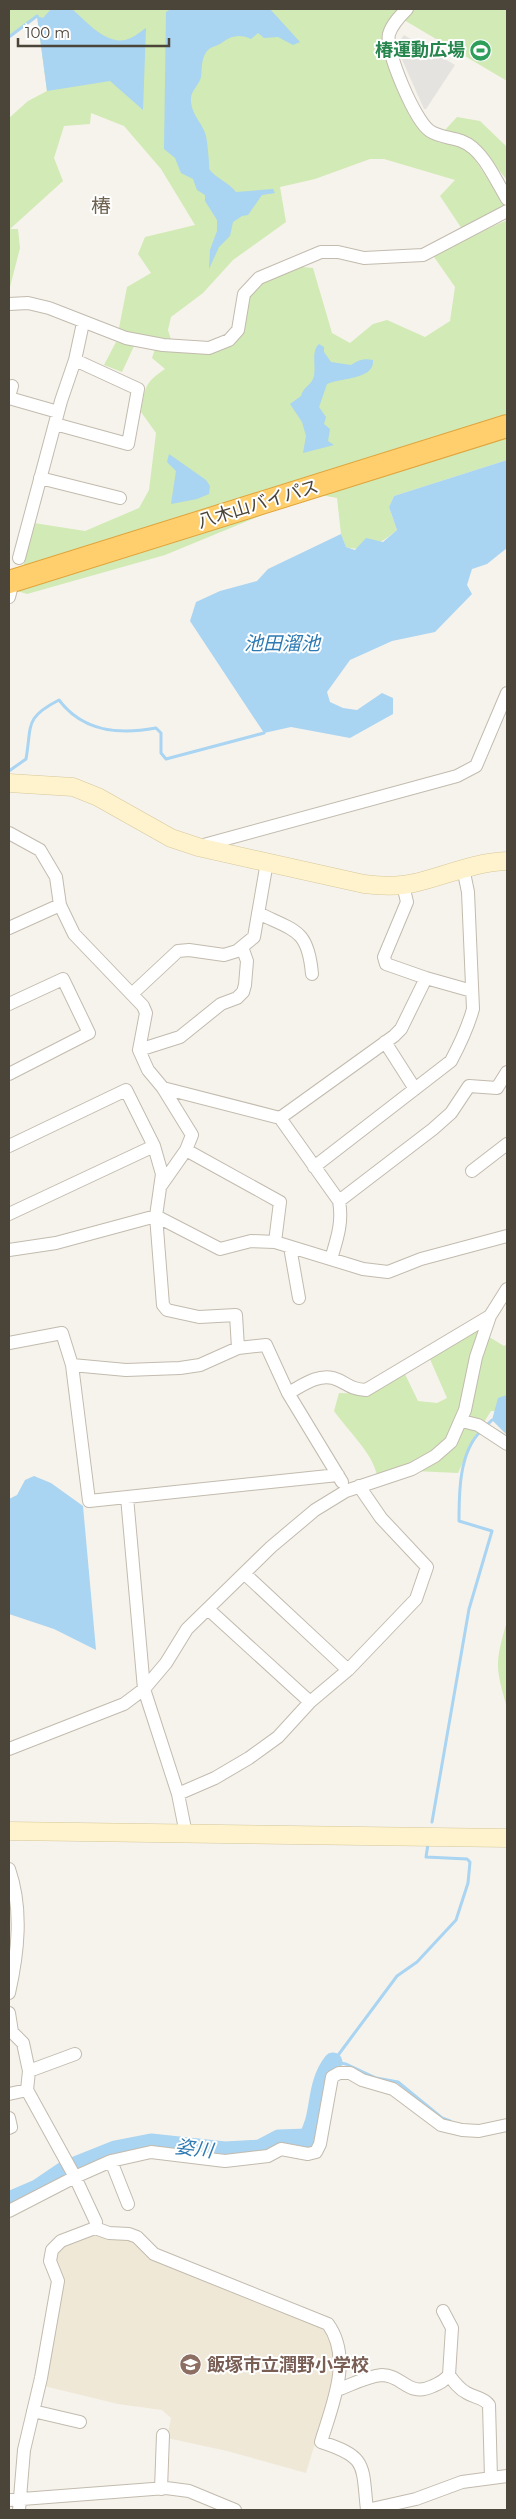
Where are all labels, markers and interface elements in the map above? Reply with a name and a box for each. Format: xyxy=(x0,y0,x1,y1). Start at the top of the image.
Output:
scale bar xyxy=(18,15,169,47)
text: 100 m xyxy=(25,23,70,42)
sports icon: 椿運動広場 xyxy=(469,38,493,62)
place label: 椿運動広場 xyxy=(375,39,465,61)
district label: 椿 xyxy=(91,194,111,218)
street label: 八木山バイパス xyxy=(195,475,321,533)
water label: 池田溜池 xyxy=(244,632,322,655)
water label: 姿川 xyxy=(174,2135,216,2162)
school or university icon: 飯塚市立潤野小学校 xyxy=(179,2353,203,2377)
place label: 飯塚市立潤野小学校 xyxy=(207,2354,369,2376)

